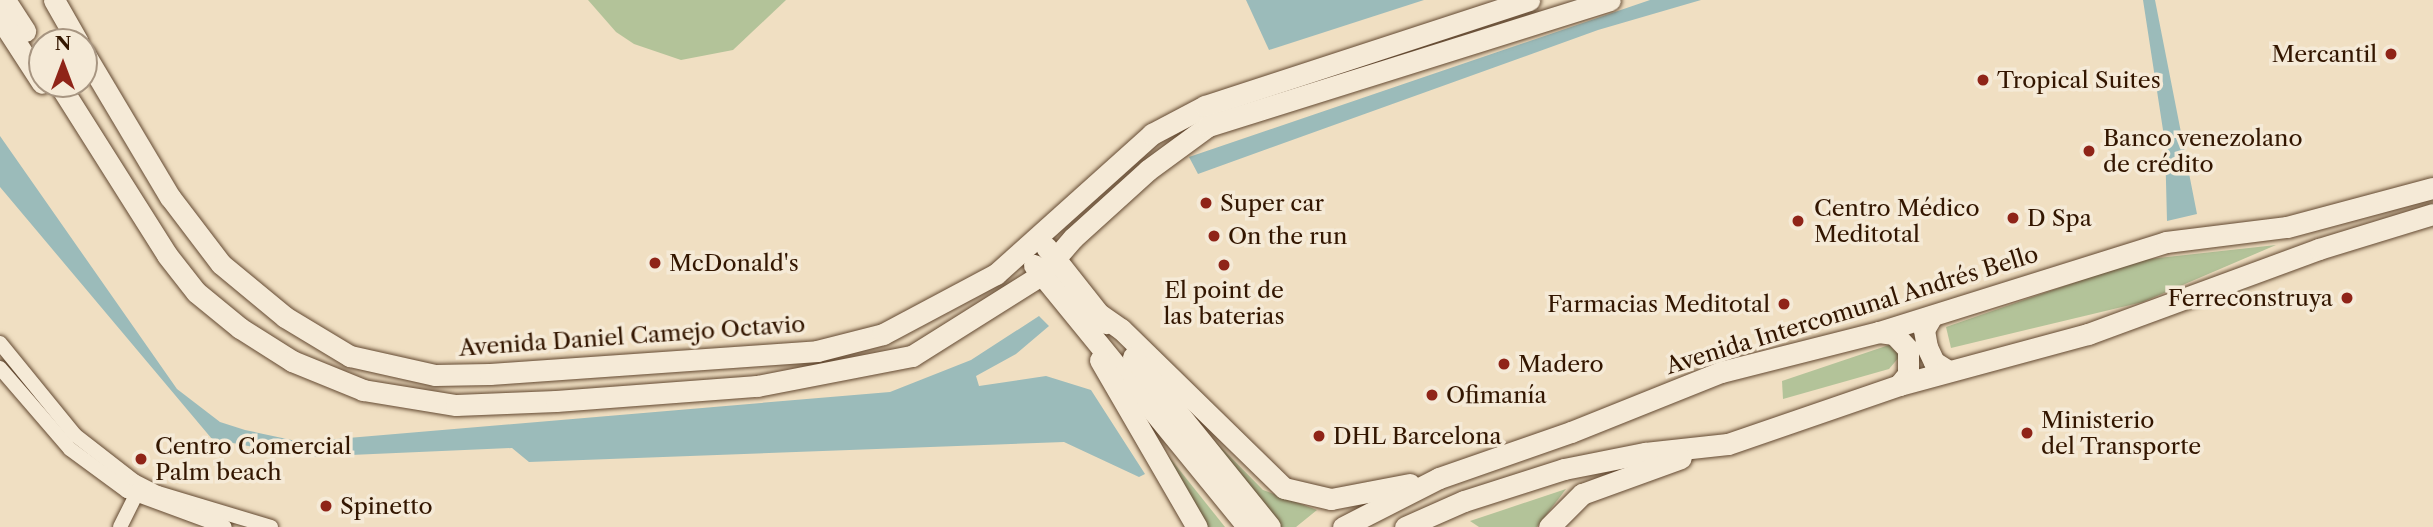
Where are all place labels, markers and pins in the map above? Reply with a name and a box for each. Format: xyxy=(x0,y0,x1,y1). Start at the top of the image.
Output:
place label: Mercantil xyxy=(2271,40,2377,68)
marker: Mercantil xyxy=(2383,46,2399,62)
place label: Tropical Suites xyxy=(1997,66,2161,94)
marker: Tropical Suites xyxy=(1975,72,1991,88)
place label: Banco venezolano de crédito xyxy=(2103,124,2303,178)
marker: Banco venezolano de crédito xyxy=(2081,143,2097,159)
place label: Super car xyxy=(1220,189,1325,217)
place label: Centro Médico Meditotal xyxy=(1814,194,1980,248)
marker: Super car xyxy=(1198,195,1214,211)
place label: D Spa xyxy=(2027,204,2092,232)
marker: D Spa xyxy=(2005,210,2021,226)
marker: Centro Médico Meditotal xyxy=(1788,211,1808,231)
place label: On the run xyxy=(1228,222,1347,250)
marker: On the run xyxy=(1206,228,1222,244)
place label: McDonald's xyxy=(669,249,799,277)
marker: McDonald's xyxy=(647,255,663,271)
marker: El point de las baterias xyxy=(1216,257,1232,273)
place label: El point de las baterias xyxy=(1164,276,1284,330)
place label: Ferreconstruya xyxy=(2168,284,2333,312)
place label: Farmacias Meditotal xyxy=(1547,290,1770,318)
marker: Ferreconstruya xyxy=(2339,290,2355,306)
marker: Farmacias Meditotal xyxy=(1776,296,1792,312)
place label: Madero xyxy=(1518,350,1604,378)
marker: Madero xyxy=(1496,356,1512,372)
place label: Ofimanía xyxy=(1446,381,1547,409)
marker: Ofimanía xyxy=(1424,387,1440,403)
place label: Ministerio del Transporte xyxy=(2041,406,2202,460)
place label: DHL Barcelona xyxy=(1333,422,1502,450)
marker: Ministerio del Transporte xyxy=(2019,425,2035,441)
marker: DHL Barcelona xyxy=(1311,428,1327,444)
place label: Centro Comercial Palm beach xyxy=(155,432,351,486)
marker: Centro Comercial Palm beach xyxy=(133,451,149,467)
place label: Spinetto xyxy=(340,492,433,520)
marker: Spinetto xyxy=(318,498,334,514)

